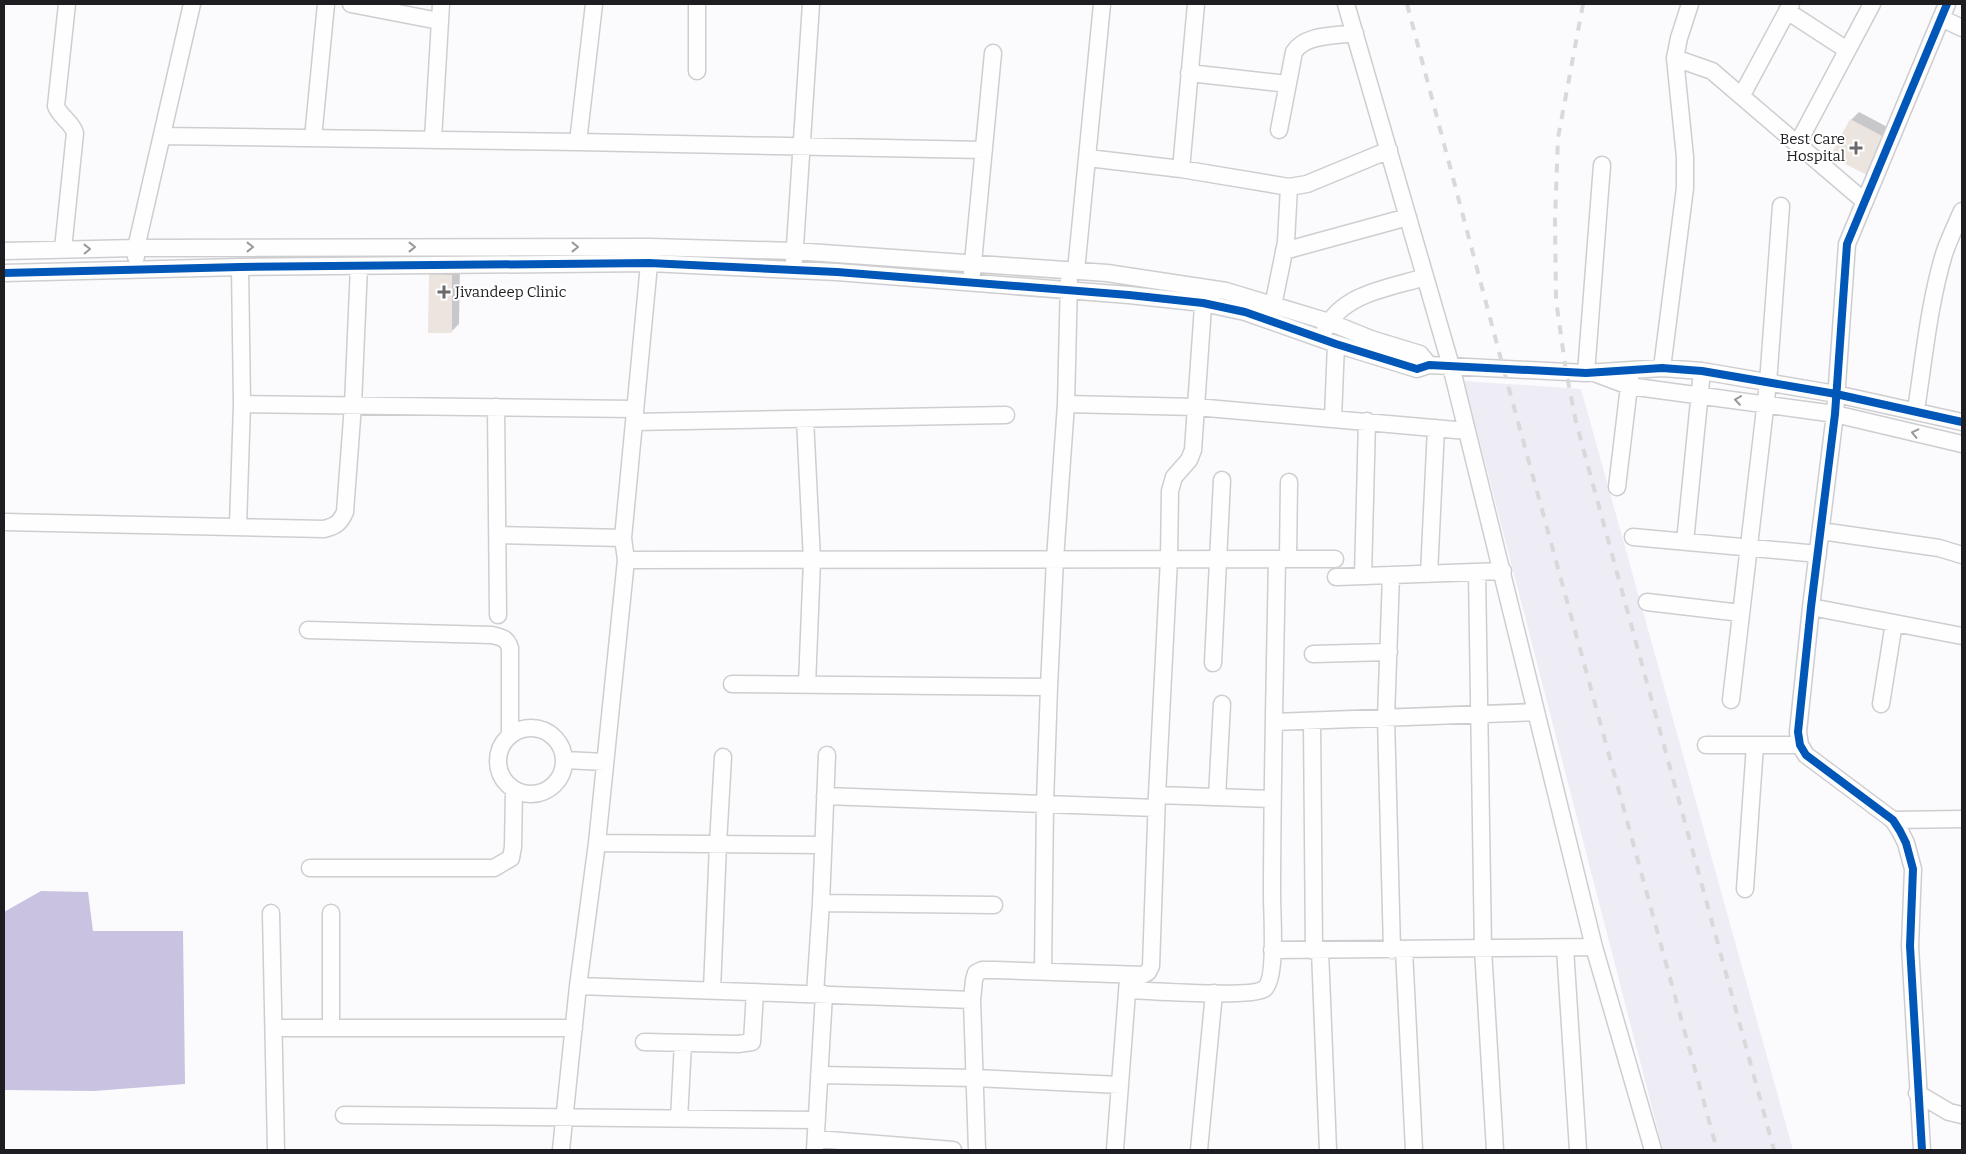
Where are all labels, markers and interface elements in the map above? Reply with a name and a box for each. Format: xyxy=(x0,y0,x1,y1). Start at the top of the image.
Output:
place label: Best Care Hospital xyxy=(1780,130,1845,165)
marker: Best Care Hospital xyxy=(1849,141,1863,155)
one-way arrow xyxy=(246,242,254,253)
one-way arrow xyxy=(409,242,417,252)
one-way arrow xyxy=(572,242,579,252)
one-way arrow xyxy=(84,244,92,254)
place label: Jivandeep Clinic xyxy=(454,283,567,301)
marker: Jivandeep Clinic xyxy=(437,285,451,299)
one-way arrow xyxy=(1734,395,1742,406)
one-way arrow xyxy=(1910,428,1919,439)

